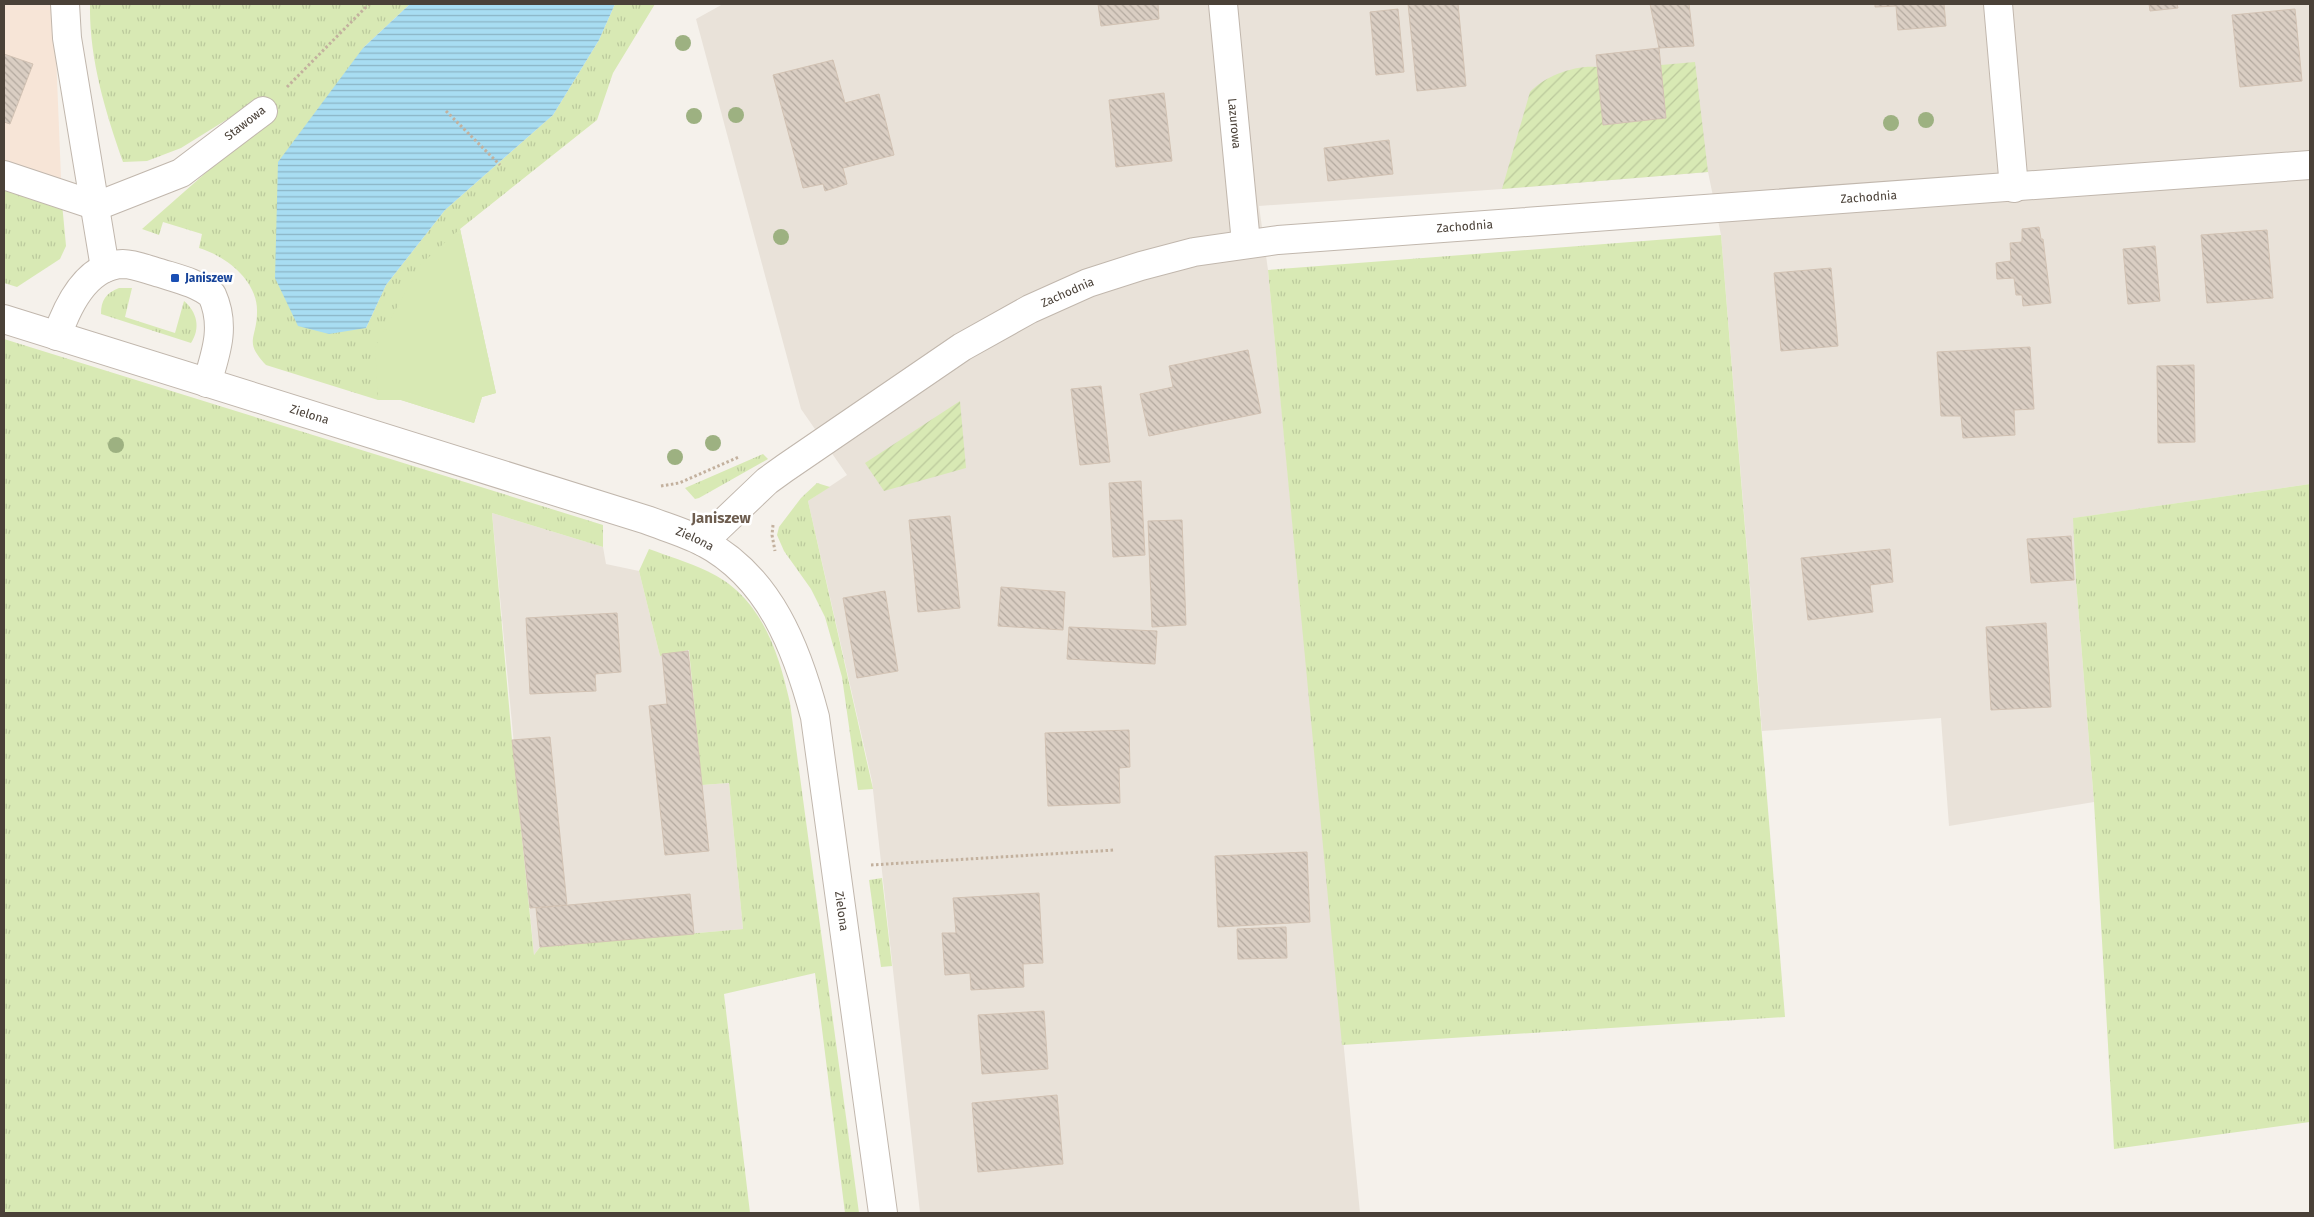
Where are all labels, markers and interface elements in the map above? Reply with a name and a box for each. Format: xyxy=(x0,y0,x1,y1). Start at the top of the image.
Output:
street label: Lazurowa xyxy=(1225,97,1244,149)
street label: Stawowa xyxy=(222,103,268,143)
street label: Zachodnia xyxy=(1840,188,1897,206)
street label: Zachodnia xyxy=(1436,217,1493,235)
place label: Janiszew xyxy=(184,271,233,285)
marker: Janiszew xyxy=(169,272,181,284)
street label: Zachodnia xyxy=(1039,275,1096,310)
street label: Zielona xyxy=(288,402,331,427)
district label: Janiszew xyxy=(690,509,751,527)
street label: Zielona xyxy=(674,524,716,554)
street label: Zielona xyxy=(832,890,851,932)

